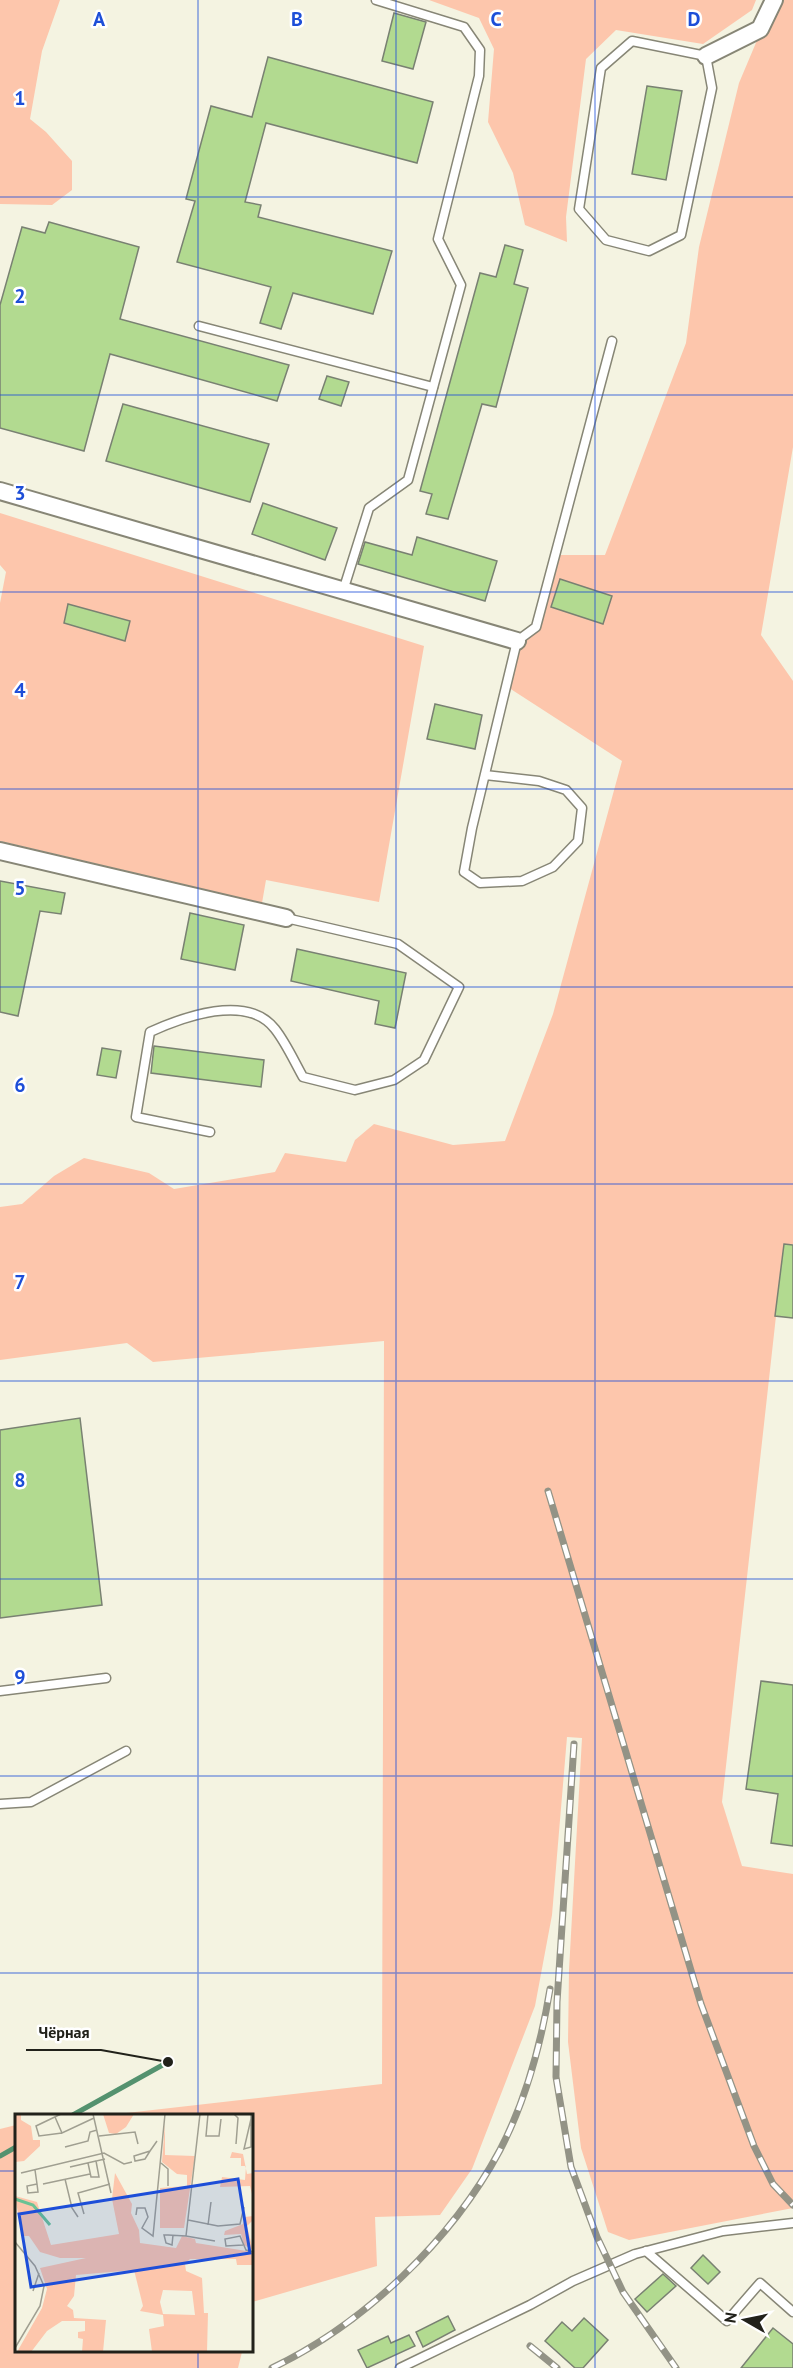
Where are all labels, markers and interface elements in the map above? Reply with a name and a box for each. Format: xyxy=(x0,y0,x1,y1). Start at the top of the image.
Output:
text: A xyxy=(93,6,106,32)
text: B xyxy=(291,6,303,32)
text: C xyxy=(490,6,502,32)
text: D xyxy=(688,6,701,32)
text: 1 xyxy=(14,85,26,111)
text: 2 xyxy=(14,283,26,309)
text: 3 xyxy=(14,480,26,506)
text: 4 xyxy=(14,677,26,703)
text: 5 xyxy=(14,875,26,901)
text: 6 xyxy=(14,1072,26,1098)
text: 7 xyxy=(14,1269,26,1295)
text: 8 xyxy=(14,1467,26,1493)
text: 9 xyxy=(14,1664,26,1690)
callout: Чёрная xyxy=(26,2016,101,2050)
text: Чёрная xyxy=(38,2022,90,2042)
inset map xyxy=(15,2114,254,2353)
north arrow xyxy=(715,2290,775,2350)
text: N xyxy=(719,2311,741,2324)

